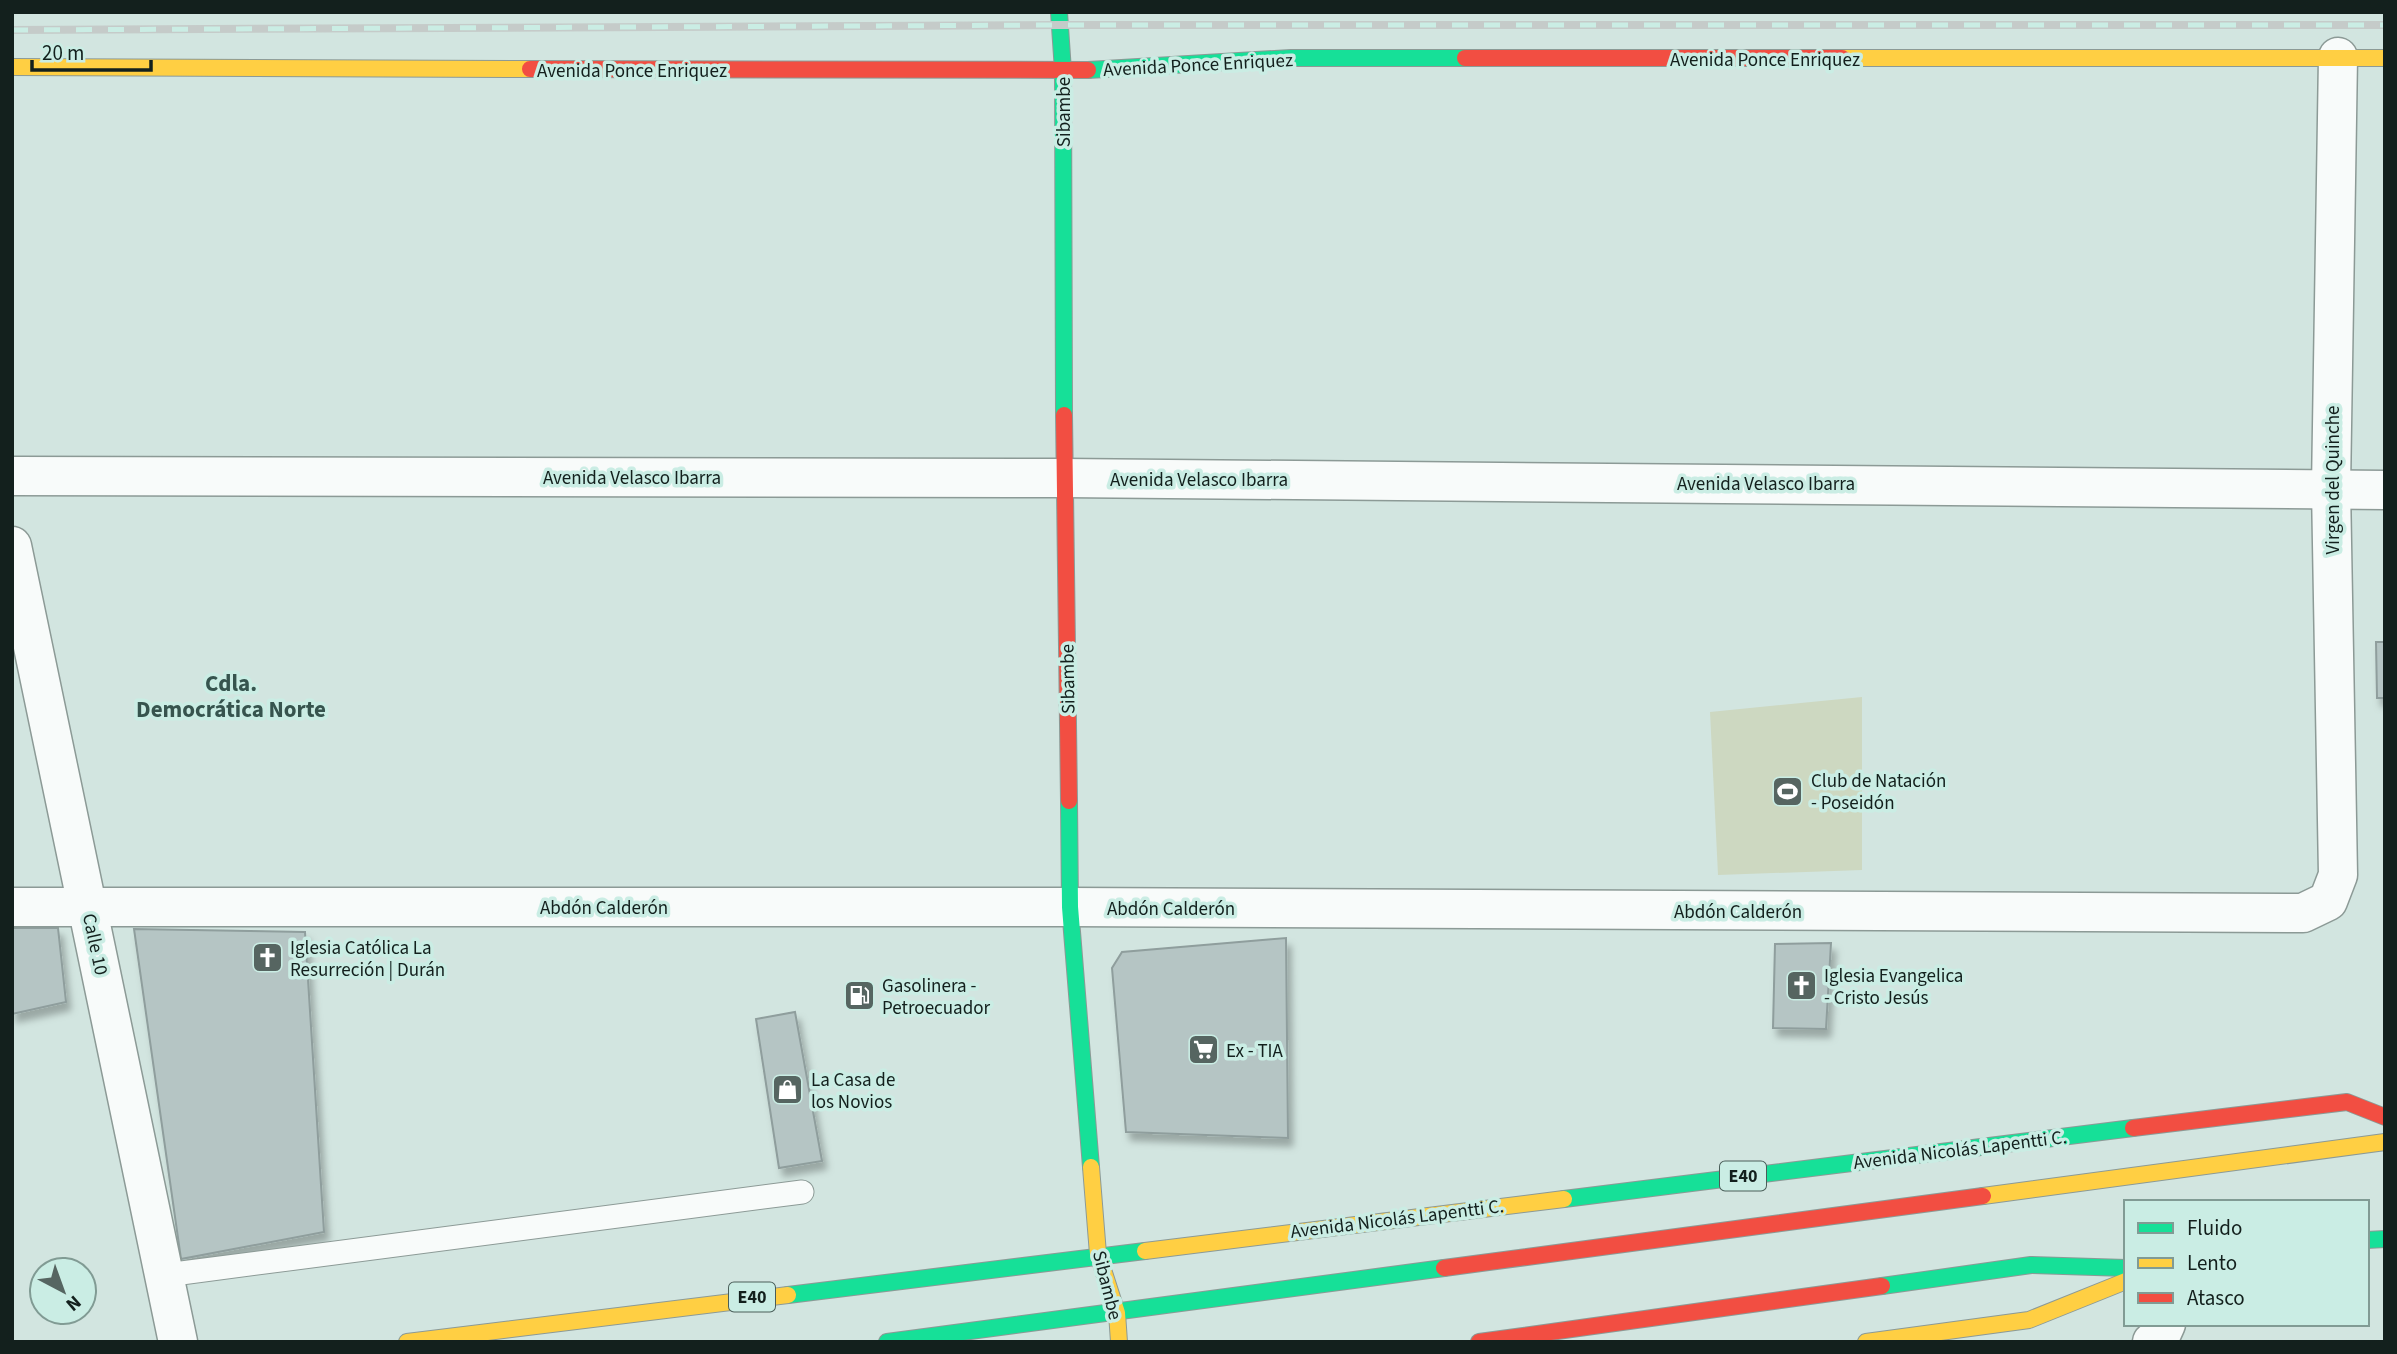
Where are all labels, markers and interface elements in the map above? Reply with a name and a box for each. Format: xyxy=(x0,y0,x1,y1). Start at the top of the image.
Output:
scale bar xyxy=(32,28,150,72)
text: 20 m xyxy=(42,38,84,68)
street label: Avenida Ponce Enriquez xyxy=(1103,47,1294,84)
street label: Avenida Ponce Enriquez xyxy=(1670,47,1860,74)
street label: Avenida Ponce Enriquez xyxy=(537,58,727,85)
street label: Sibambe xyxy=(1051,77,1078,147)
street label: Virgen del Quinche xyxy=(2320,406,2347,554)
street label: Avenida Velasco Ibarra xyxy=(543,465,721,492)
street label: Avenida Velasco Ibarra xyxy=(1110,467,1288,494)
street label: Avenida Velasco Ibarra xyxy=(1677,471,1855,498)
street label: Sibambe xyxy=(1054,644,1083,714)
district label: Cdla. Democrática Norte xyxy=(136,667,326,726)
place label: Club de Natación - Poseidón xyxy=(1811,768,1946,817)
sports icon: Club de Natación - Poseidón xyxy=(1771,774,1805,808)
street label: Abdón Calderón xyxy=(540,895,668,922)
street label: Abdón Calderón xyxy=(1107,896,1235,923)
street label: Abdón Calderón xyxy=(1674,899,1802,926)
street label: Calle 10 xyxy=(75,911,114,978)
place label: Iglesia Católica La Resurreción | Durán xyxy=(290,935,445,984)
church icon: Iglesia Católica La Resurreción | Durán xyxy=(250,941,284,975)
place label: Iglesia Evangelica - Cristo Jesús xyxy=(1824,963,1963,1012)
church icon: Iglesia Evangelica - Cristo Jesús xyxy=(1784,969,1818,1003)
place label: Gasolinera - Petroecuador xyxy=(882,973,991,1022)
fuel station icon: Gasolinera - Petroecuador xyxy=(842,979,876,1013)
supermarket icon: Ex - TIA xyxy=(1186,1033,1220,1067)
place label: Ex - TIA xyxy=(1226,1038,1284,1065)
place label: La Casa de los Novios xyxy=(811,1067,895,1116)
shop icon: La Casa de los Novios xyxy=(771,1073,805,1107)
street label: Avenida Nicolás Lapentti C. xyxy=(1852,1124,2068,1177)
road number: E40 xyxy=(1720,1162,1766,1190)
street label: Avenida Nicolás Lapentti C. xyxy=(1289,1193,1505,1246)
legend xyxy=(2124,1200,2369,1326)
text: Fluido xyxy=(2187,1213,2242,1243)
street label: Sibambe xyxy=(1085,1248,1128,1323)
text: Lento xyxy=(2187,1248,2237,1278)
north arrow xyxy=(28,1256,98,1326)
road number: E40 xyxy=(729,1282,775,1312)
text: Atasco xyxy=(2187,1283,2245,1313)
text: N xyxy=(60,1288,87,1317)

